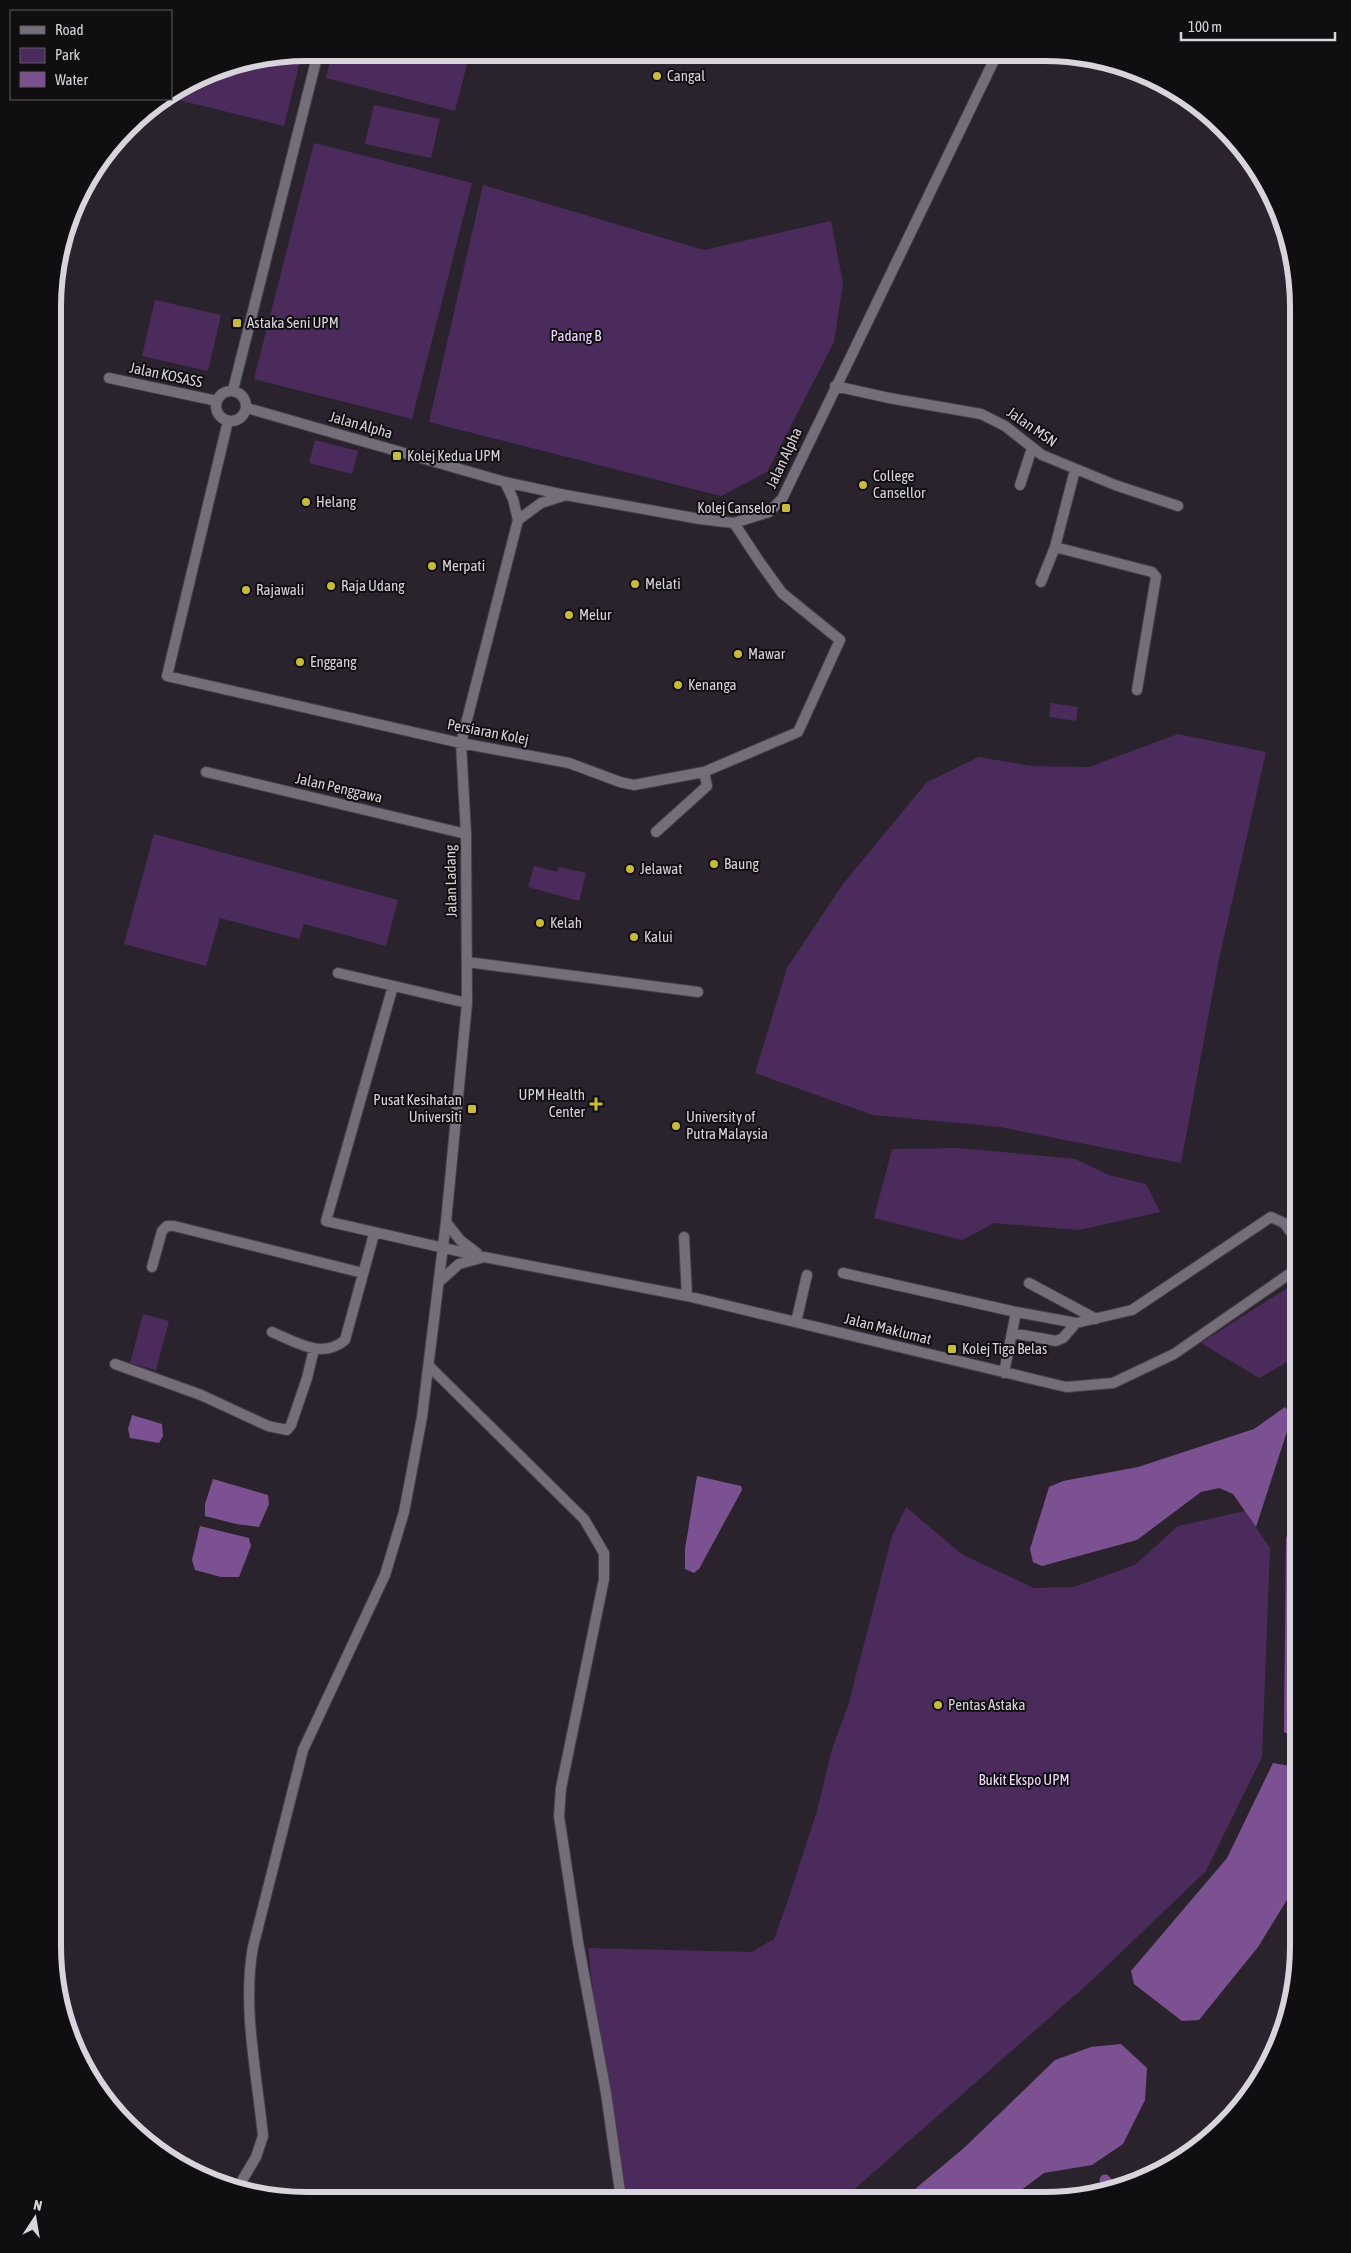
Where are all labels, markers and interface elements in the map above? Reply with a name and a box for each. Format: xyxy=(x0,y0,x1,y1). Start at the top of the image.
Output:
legend xyxy=(10,10,172,100)
scale bar xyxy=(1181,10,1335,42)
text: 100 m xyxy=(1188,18,1222,35)
text: Road xyxy=(55,21,84,38)
text: Park xyxy=(55,46,80,63)
place label: Cangal xyxy=(667,67,705,84)
marker: Cangal xyxy=(651,70,663,82)
text: Water xyxy=(55,71,88,88)
place label: Astaka Seni UPM xyxy=(247,314,339,331)
marker: Astaka Seni UPM xyxy=(231,317,243,329)
park label: Padang B xyxy=(550,327,602,344)
street label: Jalan KOSASS xyxy=(128,359,204,391)
street label: Jalan MSN xyxy=(1004,403,1061,450)
street label: Jalan Alpha xyxy=(328,407,395,442)
street label: Jalan Alpha xyxy=(762,425,805,491)
place label: Kolej Kedua UPM xyxy=(407,447,501,464)
marker: Kolej Kedua UPM xyxy=(391,450,403,462)
place label: College Cansellor xyxy=(873,467,926,501)
marker: College Cansellor xyxy=(857,479,869,491)
place label: Helang xyxy=(316,493,357,510)
marker: Helang xyxy=(300,496,312,508)
place label: Kolej Canselor xyxy=(697,499,777,516)
marker: Kolej Canselor xyxy=(780,502,792,514)
place label: Merpati xyxy=(442,557,485,574)
marker: Merpati xyxy=(426,560,438,572)
place label: Melati xyxy=(645,575,681,592)
place label: Raja Udang xyxy=(341,577,405,594)
marker: Melati xyxy=(629,578,641,590)
marker: Raja Udang xyxy=(325,580,337,592)
place label: Rajawali xyxy=(256,581,304,598)
marker: Rajawali xyxy=(240,584,252,596)
place label: Melur xyxy=(579,606,612,623)
marker: Melur xyxy=(563,609,575,621)
place label: Mawar xyxy=(748,645,786,662)
marker: Mawar xyxy=(732,648,744,660)
place label: Enggang xyxy=(310,653,357,670)
marker: Enggang xyxy=(294,656,306,668)
place label: Kenanga xyxy=(688,676,737,693)
marker: Kenanga xyxy=(672,679,684,691)
street label: Persiaran Kolej xyxy=(446,715,530,748)
street label: Jalan Penggawa xyxy=(294,769,384,806)
street label: Jalan Ladang xyxy=(441,844,460,917)
place label: Baung xyxy=(724,855,760,872)
marker: Baung xyxy=(708,858,720,870)
place label: Jelawat xyxy=(640,860,683,877)
marker: Jelawat xyxy=(624,863,636,875)
place label: Kelah xyxy=(550,914,582,931)
marker: Kelah xyxy=(534,917,546,929)
place label: Kalui xyxy=(644,928,673,945)
marker: Kalui xyxy=(628,931,640,943)
place label: UPM Health Center xyxy=(519,1086,586,1120)
place label: Pusat Kesihatan Universiti xyxy=(373,1091,462,1125)
marker: UPM Health Center xyxy=(589,1097,603,1111)
marker: Pusat Kesihatan Universiti xyxy=(466,1103,478,1115)
place label: University of Putra Malaysia xyxy=(686,1108,768,1142)
marker: University of Putra Malaysia xyxy=(670,1120,682,1132)
street label: Jalan Maklumat xyxy=(843,1310,933,1348)
place label: Kolej Tiga Belas xyxy=(962,1340,1047,1357)
marker: Kolej Tiga Belas xyxy=(946,1343,958,1355)
place label: Pentas Astaka xyxy=(948,1696,1025,1713)
marker: Pentas Astaka xyxy=(932,1699,944,1711)
park label: Bukit Ekspo UPM xyxy=(978,1771,1070,1788)
north arrow xyxy=(10,2193,60,2243)
text: N xyxy=(32,2197,43,2214)

